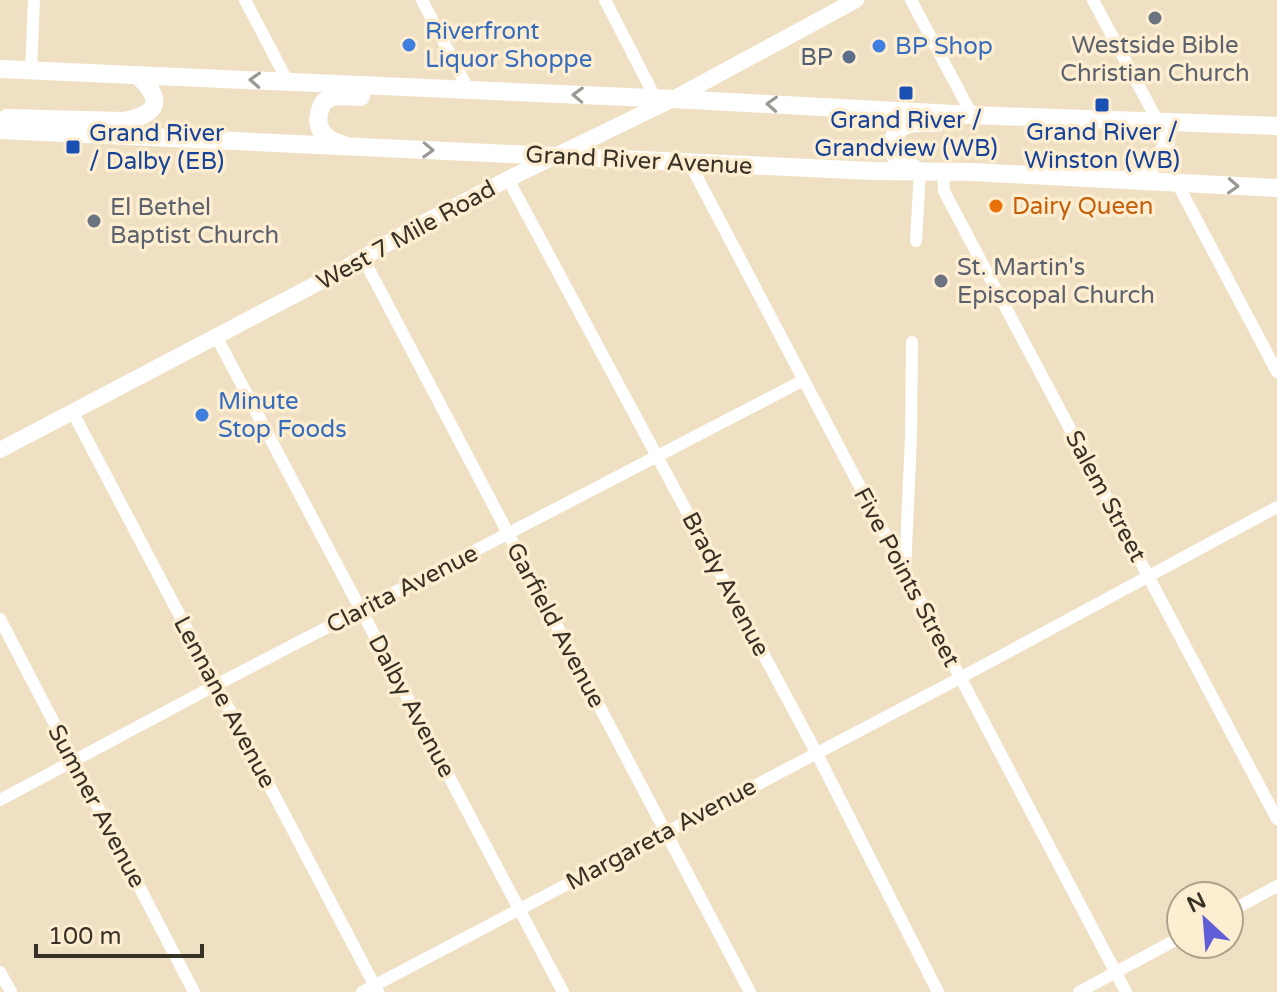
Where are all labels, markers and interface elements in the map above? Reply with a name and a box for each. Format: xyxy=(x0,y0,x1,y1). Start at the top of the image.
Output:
marker: Westside Bible Christian Church xyxy=(1146,9,1164,27)
place label: Riverfront Liquor Shoppe xyxy=(425,17,592,74)
place label: Westside Bible Christian Church xyxy=(1060,31,1250,88)
place label: BP Shop xyxy=(895,32,993,61)
marker: Riverfront Liquor Shoppe xyxy=(400,36,418,54)
marker: BP Shop xyxy=(870,37,888,55)
place label: BP xyxy=(800,43,833,72)
marker: BP xyxy=(840,48,858,66)
one-way arrow xyxy=(248,72,261,89)
marker: Grand River / Grandview (WB) xyxy=(897,84,915,102)
one-way arrow xyxy=(571,87,584,104)
one-way arrow xyxy=(765,95,778,112)
marker: Grand River / Winston (WB) xyxy=(1093,96,1111,114)
place label: Grand River / Grandview (WB) xyxy=(814,106,998,163)
place label: Grand River / Winston (WB) xyxy=(1024,118,1180,175)
place label: Grand River / Dalby (EB) xyxy=(89,119,225,176)
marker: Grand River / Dalby (EB) xyxy=(64,138,82,156)
street label: Grand River Avenue xyxy=(525,140,753,181)
one-way arrow xyxy=(422,141,435,158)
street label: West 7 Mile Road xyxy=(312,174,501,297)
one-way arrow xyxy=(1227,177,1240,194)
place label: Dairy Queen xyxy=(1012,192,1153,221)
place label: El Bethel Baptist Church xyxy=(110,193,279,250)
marker: Dairy Queen xyxy=(987,197,1005,215)
marker: El Bethel Baptist Church xyxy=(85,212,103,230)
place label: St. Martin's Episcopal Church xyxy=(957,253,1155,310)
marker: St. Martin's Episcopal Church xyxy=(932,272,950,290)
place label: Minute Stop Foods xyxy=(218,387,347,444)
marker: Minute Stop Foods xyxy=(193,406,211,424)
street label: Salem Street xyxy=(1059,426,1152,567)
street label: Five Points Street xyxy=(847,483,966,672)
street label: Brady Avenue xyxy=(675,507,776,661)
street label: Garfield Avenue xyxy=(500,538,611,713)
street label: Clarita Avenue xyxy=(322,539,483,640)
street label: Lennane Avenue xyxy=(167,611,282,793)
street label: Dalby Avenue xyxy=(362,630,461,782)
street label: Sumner Avenue xyxy=(41,720,152,893)
street label: Margareta Avenue xyxy=(561,772,761,897)
north arrow xyxy=(1165,880,1245,960)
text: N xyxy=(1183,887,1210,918)
scale bar xyxy=(36,908,202,958)
text: 100 m xyxy=(48,922,122,951)

